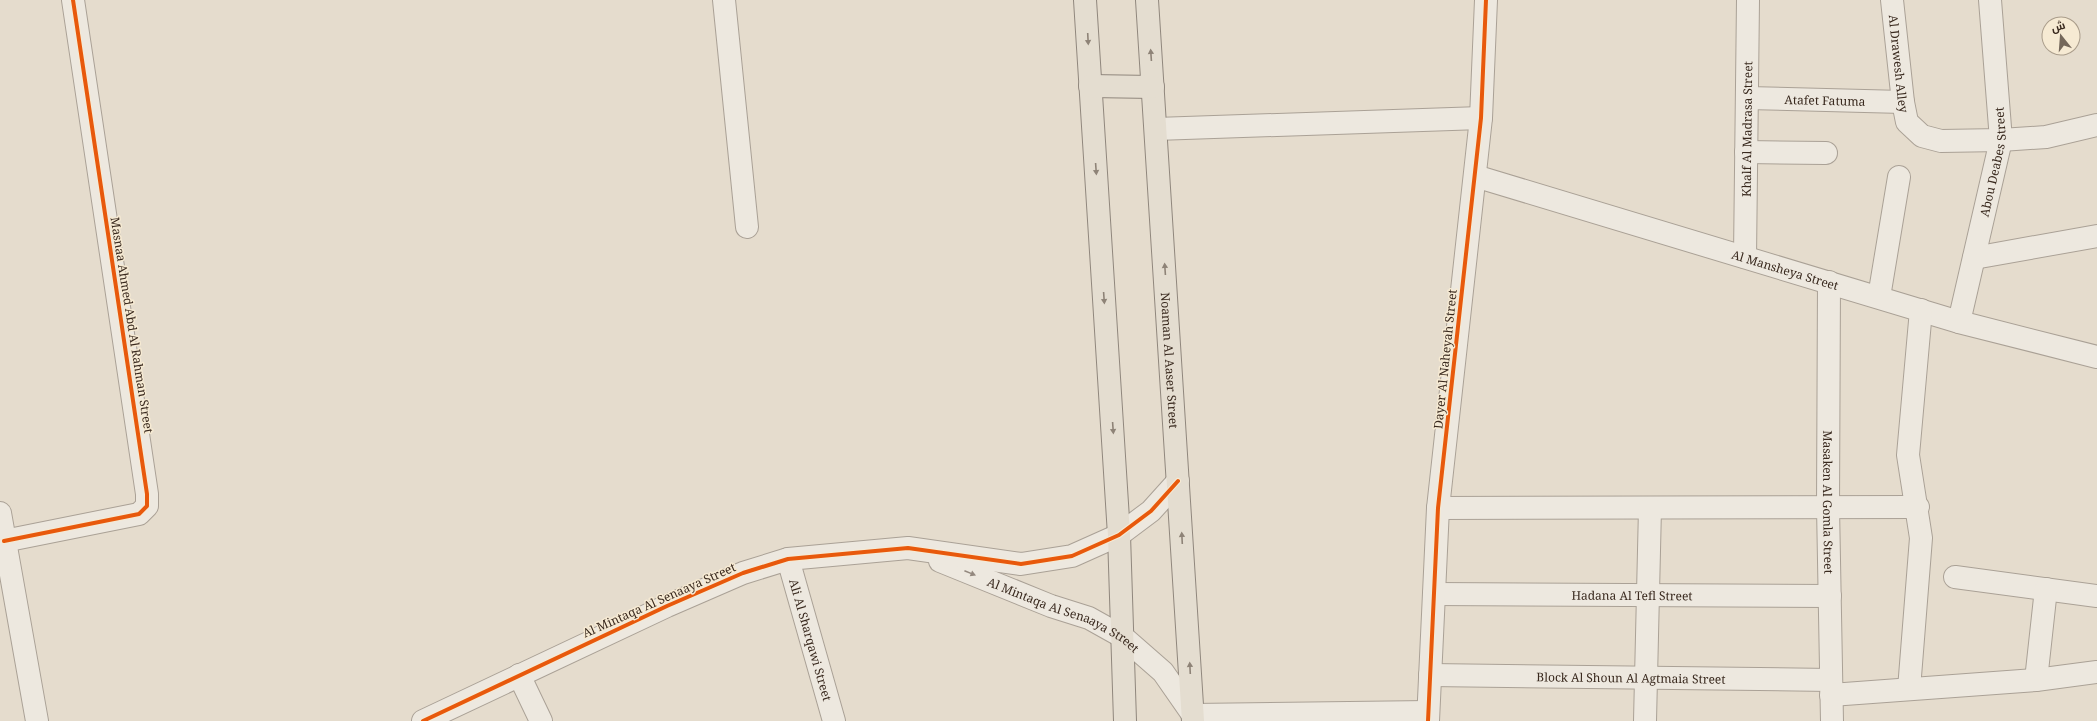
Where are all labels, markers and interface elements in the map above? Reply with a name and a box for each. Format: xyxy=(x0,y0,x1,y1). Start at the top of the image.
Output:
street label: Al Drawesh Alley xyxy=(1885,14,1913,114)
north arrow xyxy=(2041,16,2081,56)
text: ش xyxy=(2049,17,2067,35)
one-way arrow xyxy=(1084,33,1091,45)
one-way arrow xyxy=(1147,49,1154,61)
street label: Khalf Al Madrasa Street xyxy=(1737,61,1756,197)
street label: Atafet Fatuma xyxy=(1784,90,1866,110)
street label: Abou Deabes Street xyxy=(1975,107,2010,218)
one-way arrow xyxy=(1092,163,1099,175)
street label: Masnaa Ahmed Abd Al Rahman Street xyxy=(107,216,157,434)
street label: Al Mansheya Street xyxy=(1730,245,1841,294)
one-way arrow xyxy=(1162,263,1169,275)
street label: Dayer Al Naheyah Street xyxy=(1429,288,1461,430)
one-way arrow xyxy=(1101,292,1108,304)
street label: Noaman Al Aaser Street xyxy=(1157,292,1183,429)
one-way arrow xyxy=(1109,422,1116,434)
street label: Masaken Al Gomla Street xyxy=(1819,430,1838,574)
one-way arrow xyxy=(1178,532,1185,544)
street label: Al Mintaqa Al Senaaya Street xyxy=(580,559,738,641)
one-way arrow xyxy=(964,570,975,576)
street label: Al Mintaqa Al Senaaya Street xyxy=(985,573,1143,656)
street label: Ali Al Sharqawi Street xyxy=(786,577,836,703)
street label: Hadana Al Tefl Street xyxy=(1571,586,1693,604)
one-way arrow xyxy=(1186,662,1193,674)
street label: Block Al Shoun Al Agtmaia Street xyxy=(1536,668,1726,687)

